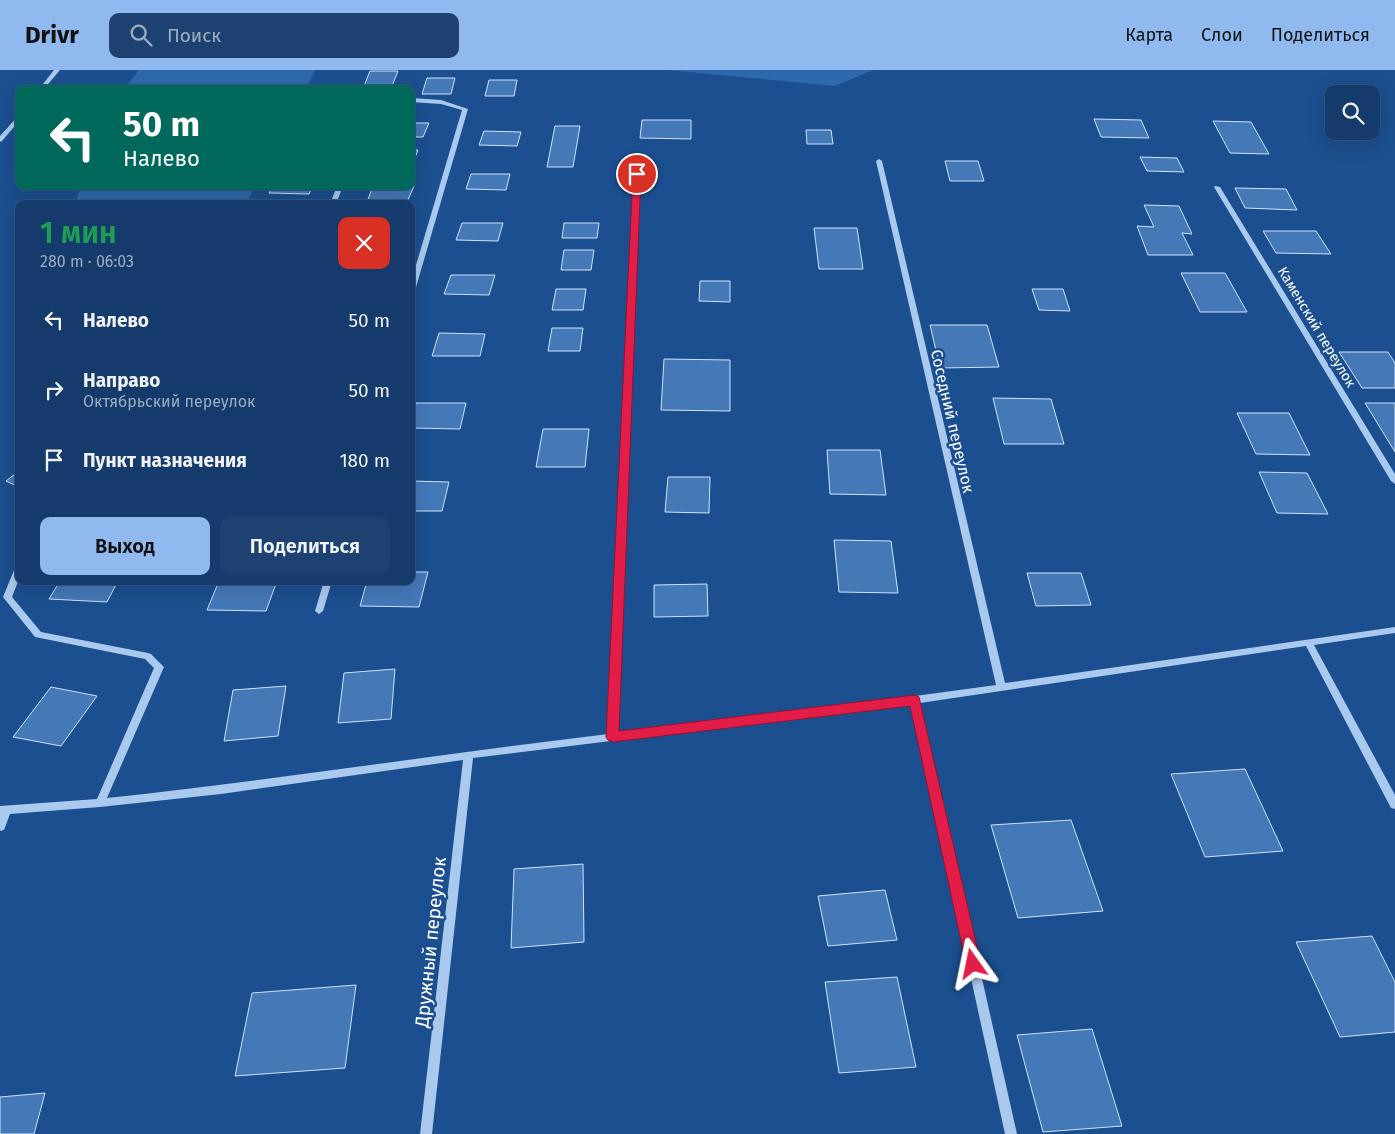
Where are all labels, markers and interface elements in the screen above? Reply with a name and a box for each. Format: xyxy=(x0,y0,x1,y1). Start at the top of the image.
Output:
search box xyxy=(109,13,459,58)
text: Drivr xyxy=(25,21,79,49)
icon: search xyxy=(127,21,155,49)
text: Поиск xyxy=(167,24,221,47)
text: Карта xyxy=(1125,24,1173,46)
text: Слои xyxy=(1201,24,1243,46)
text: Поделиться xyxy=(1271,24,1370,46)
map controls xyxy=(1325,85,1380,140)
button: search xyxy=(1325,85,1380,140)
text: 50 m xyxy=(123,103,200,145)
icon: left xyxy=(40,105,105,170)
text: Налево xyxy=(123,145,200,172)
pin xyxy=(616,153,658,195)
icon: arrive xyxy=(623,160,651,188)
text: 1 мин xyxy=(40,215,117,251)
button: close xyxy=(338,217,390,269)
text: 280 m · 06:03 xyxy=(40,252,134,271)
street label: Каменский переулок xyxy=(1274,264,1360,391)
icon: left xyxy=(40,306,68,334)
text: Налево xyxy=(83,309,149,332)
text: 50 m xyxy=(349,309,390,332)
street label: Соседний переулок xyxy=(927,348,978,495)
text: Направо xyxy=(83,369,160,392)
icon: right xyxy=(40,376,68,404)
text: 50 m xyxy=(349,379,390,402)
text: Октябрьский переулок xyxy=(83,392,255,411)
icon: arrive xyxy=(40,446,68,474)
text: Пункт назначения xyxy=(83,449,247,472)
text: 180 m xyxy=(339,449,390,472)
button: Выход xyxy=(40,517,210,575)
button: Поделиться xyxy=(220,517,390,575)
street label: Дружный переулок xyxy=(410,855,451,1030)
position arrow xyxy=(946,937,998,989)

